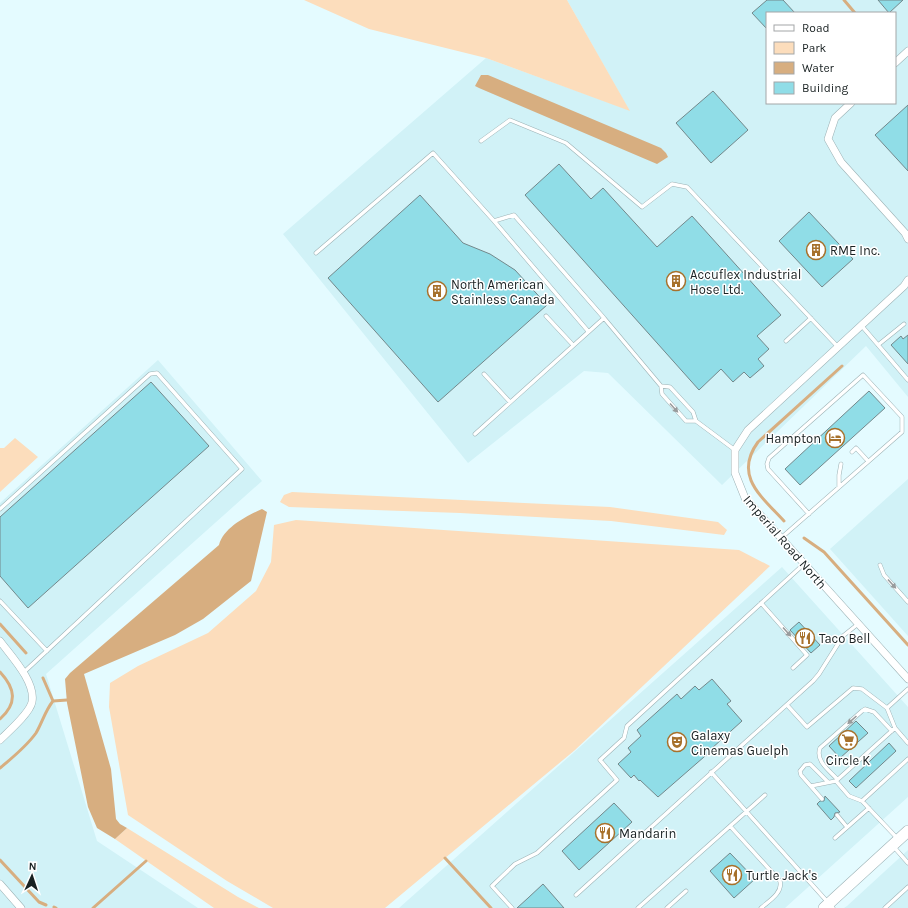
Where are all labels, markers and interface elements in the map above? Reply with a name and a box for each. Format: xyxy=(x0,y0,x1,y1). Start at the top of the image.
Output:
legend xyxy=(766,12,896,104)
text: Road xyxy=(802,21,830,35)
text: Park xyxy=(802,41,827,55)
text: Water xyxy=(802,61,835,75)
text: Building xyxy=(802,81,849,95)
building icon: RME Inc. xyxy=(805,239,827,261)
place label: RME Inc. xyxy=(830,243,880,258)
place label: Accuflex Industrial Hose Ltd. xyxy=(690,267,801,297)
building icon: Accuflex Industrial Hose Ltd. xyxy=(665,270,687,292)
place label: North American Stainless Canada xyxy=(451,277,555,307)
building icon: North American Stainless Canada xyxy=(426,280,448,302)
one-way arrow xyxy=(670,403,679,413)
hotel icon: Hampton xyxy=(824,427,846,449)
place label: Hampton xyxy=(766,431,821,446)
street label: Imperial Road North xyxy=(740,492,830,592)
one-way arrow xyxy=(888,579,897,589)
one-way arrow xyxy=(782,627,792,637)
restaurant icon: Taco Bell xyxy=(794,627,816,649)
place label: Taco Bell xyxy=(819,631,870,646)
one-way arrow xyxy=(846,715,857,724)
place label: Galaxy Cinemas Guelph xyxy=(691,728,789,758)
supermarket icon: Circle K xyxy=(837,729,859,751)
theatre icon: Galaxy Cinemas Guelph xyxy=(666,731,688,753)
place label: Circle K xyxy=(826,753,870,768)
restaurant icon: Mandarin xyxy=(594,822,616,844)
place label: Mandarin xyxy=(619,826,676,841)
north arrow xyxy=(12,856,52,896)
text: N xyxy=(28,860,37,873)
restaurant icon: Turtle Jack's xyxy=(721,864,743,886)
place label: Turtle Jack's xyxy=(746,868,818,883)

